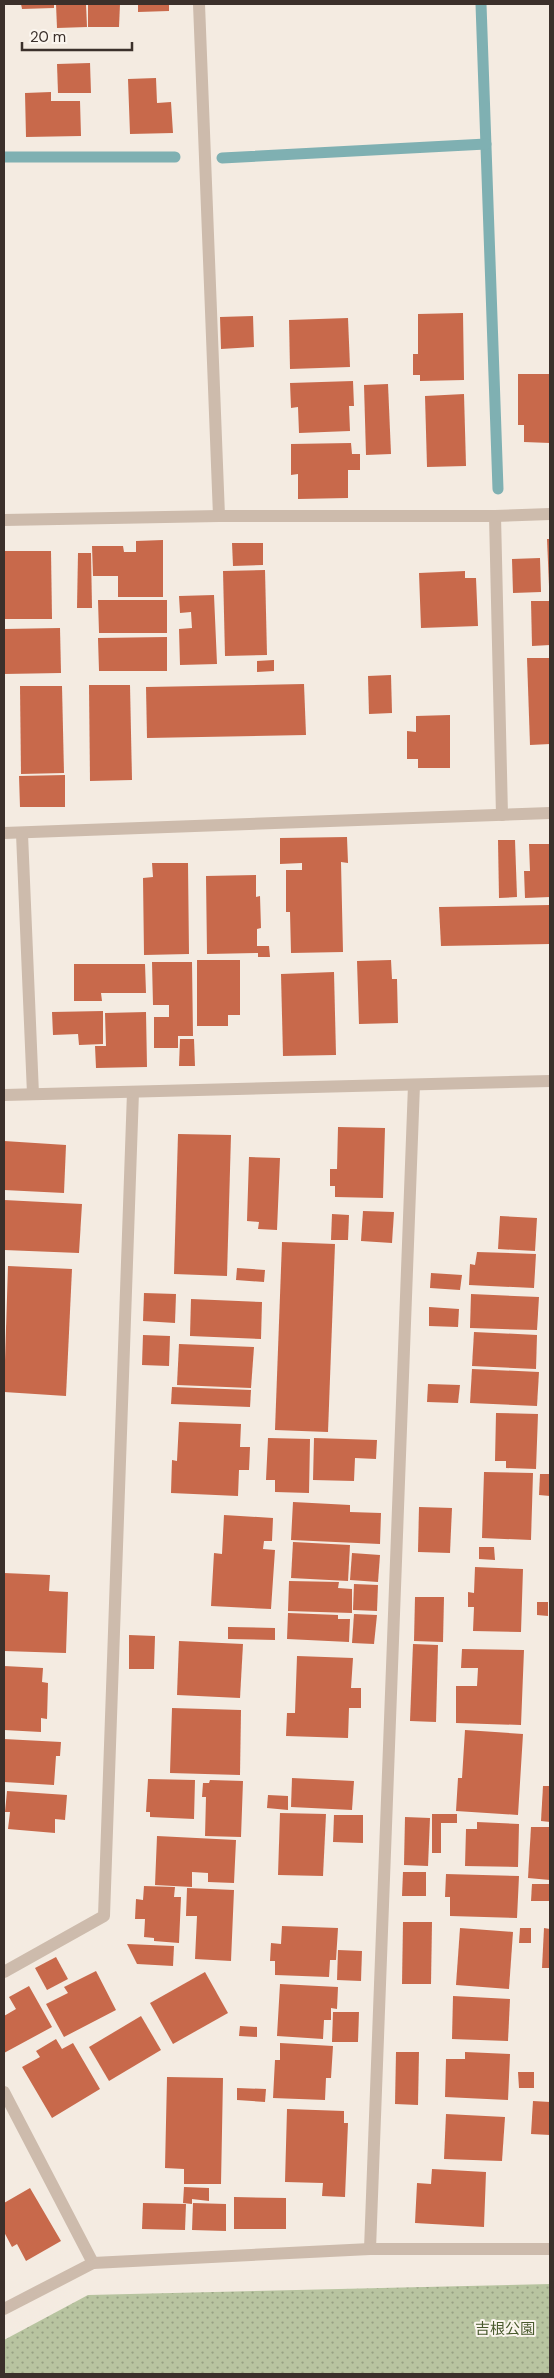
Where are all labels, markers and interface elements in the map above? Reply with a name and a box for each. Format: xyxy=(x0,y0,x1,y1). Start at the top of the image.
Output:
scale bar xyxy=(22,20,132,52)
text: 20 m xyxy=(30,27,66,47)
park label: 吉根公園 xyxy=(475,2319,535,2339)

